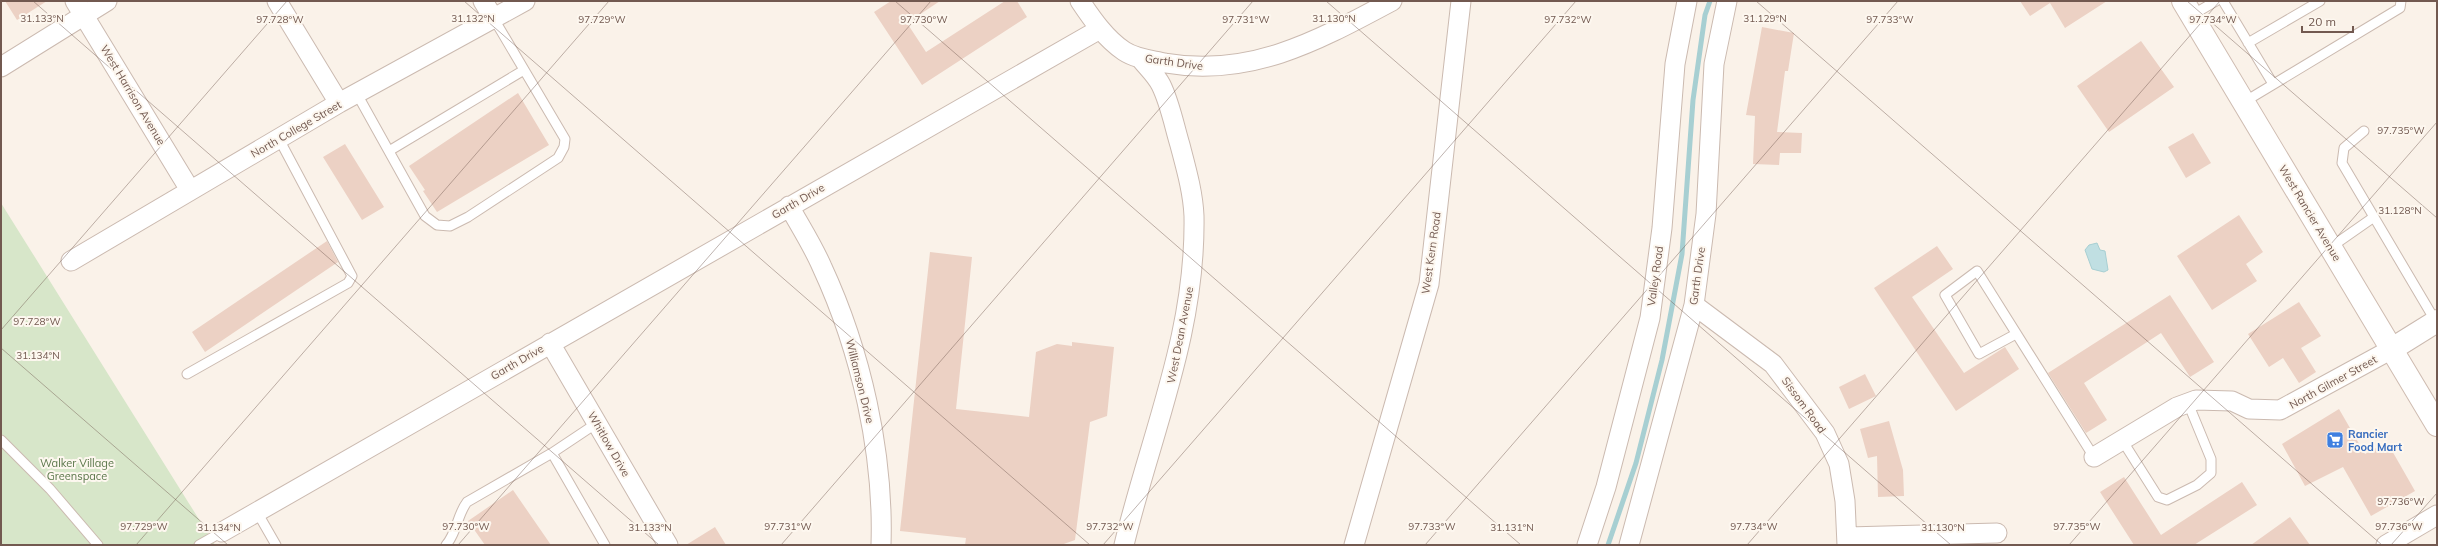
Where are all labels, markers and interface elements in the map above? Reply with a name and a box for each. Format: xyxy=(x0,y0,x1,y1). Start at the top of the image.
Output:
scale bar xyxy=(2302,8,2353,34)
text: 31.133°N xyxy=(20,12,64,25)
text: 31.132°N xyxy=(451,12,495,25)
text: 31.130°N xyxy=(1312,12,1356,25)
text: 31.129°N xyxy=(1743,12,1787,25)
text: 97.728°W xyxy=(256,13,304,26)
text: 97.729°W xyxy=(578,13,626,26)
text: 97.730°W xyxy=(900,13,948,26)
text: 97.731°W xyxy=(1222,13,1270,26)
text: 97.732°W xyxy=(1544,13,1592,26)
text: 97.733°W xyxy=(1866,13,1914,26)
text: 97.734°W xyxy=(2189,13,2237,26)
text: 20 m xyxy=(2308,14,2336,29)
street label: West Harrison Avenue xyxy=(97,42,169,148)
street label: Garth Drive xyxy=(1144,51,1204,73)
street label: North College Street xyxy=(248,97,344,161)
text: 97.735°W xyxy=(2377,124,2425,137)
street label: West Rancier Avenue xyxy=(2276,162,2344,264)
street label: Garth Drive xyxy=(769,180,827,222)
text: 31.128°N xyxy=(2378,204,2422,217)
street label: West Kern Road xyxy=(1418,211,1444,295)
street label: Valley Road xyxy=(1644,245,1666,307)
street label: Garth Drive xyxy=(1686,246,1708,306)
street label: West Dean Avenue xyxy=(1164,285,1196,384)
text: 97.728°W xyxy=(13,315,61,328)
street label: Williamson Drive xyxy=(843,337,877,425)
street label: Garth Drive xyxy=(488,341,546,383)
text: 31.134°N xyxy=(16,349,60,362)
street label: North Gilmer Street xyxy=(2287,352,2379,412)
street label: Sissom Road xyxy=(1779,374,1829,436)
street label: Whitlow Drive xyxy=(585,409,633,479)
place label: Rancier Food Mart xyxy=(2348,427,2402,454)
supermarket icon: Rancier Food Mart xyxy=(2325,430,2345,450)
park label: Walker Village Greenspace xyxy=(40,456,114,483)
text: 97.736°W xyxy=(2377,495,2425,508)
text: 97.729°W xyxy=(120,520,168,533)
text: 97.730°W xyxy=(442,520,490,533)
text: 97.731°W xyxy=(764,520,812,533)
text: 97.732°W xyxy=(1086,520,1134,533)
text: 97.733°W xyxy=(1408,520,1456,533)
text: 97.734°W xyxy=(1730,520,1778,533)
text: 97.735°W xyxy=(2053,520,2101,533)
text: 97.736°W xyxy=(2375,520,2423,533)
text: 31.134°N xyxy=(197,521,241,534)
text: 31.133°N xyxy=(628,521,672,534)
text: 31.131°N xyxy=(1490,521,1534,534)
text: 31.130°N xyxy=(1921,521,1965,534)

